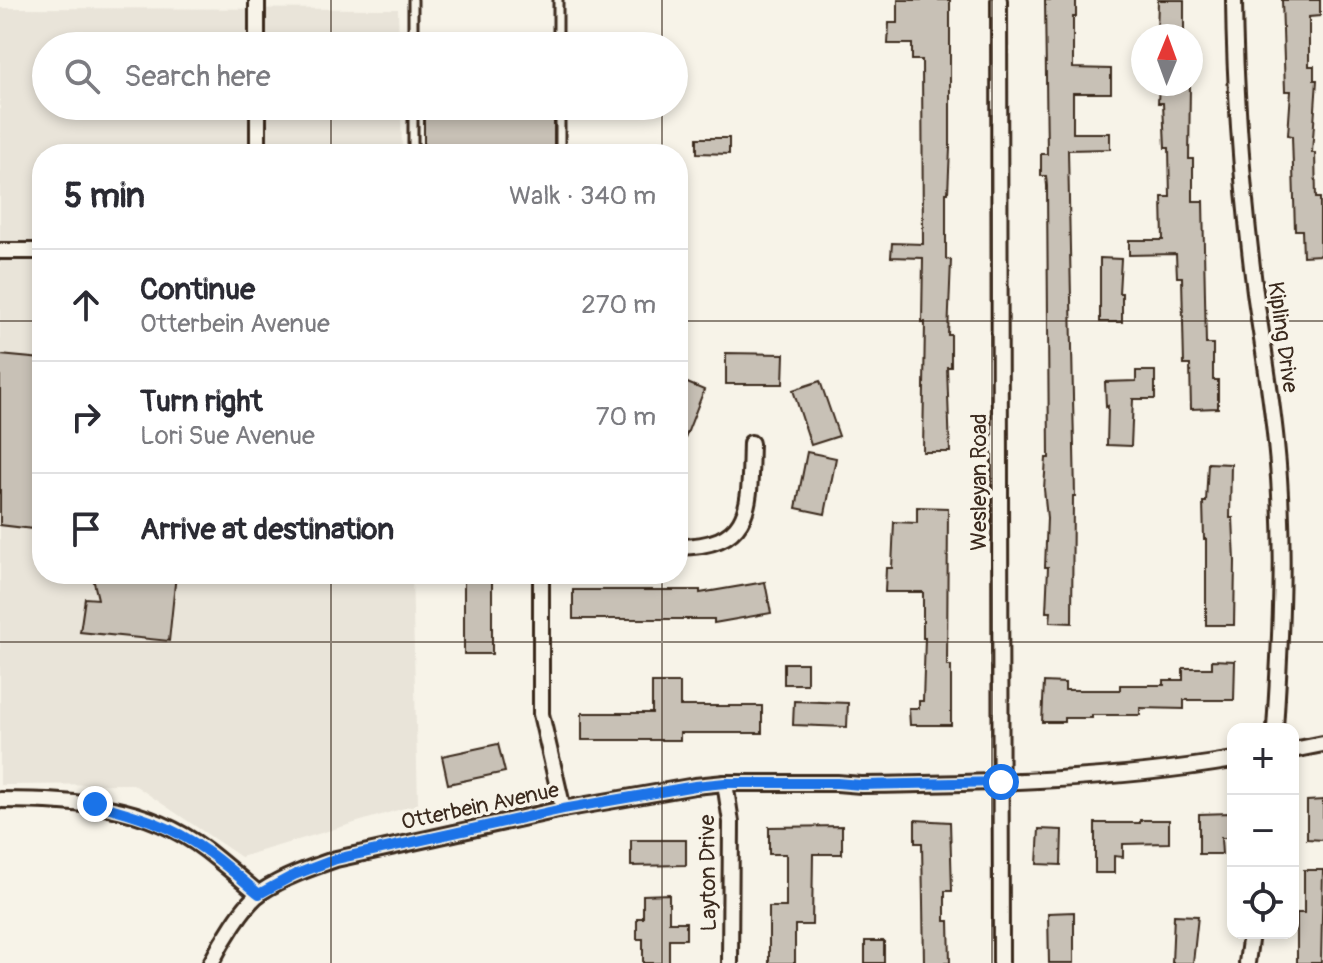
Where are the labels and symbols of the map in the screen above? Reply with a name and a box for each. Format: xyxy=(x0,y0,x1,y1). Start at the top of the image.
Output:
north arrow xyxy=(1131,24,1203,96)
street label: Kipling Drive xyxy=(1261,280,1305,395)
street label: Wesleyan Road xyxy=(965,413,993,551)
route start xyxy=(983,764,1019,800)
street label: Otterbein Avenue xyxy=(399,776,562,836)
route end xyxy=(77,786,113,822)
street label: Layton Drive xyxy=(693,814,723,932)

